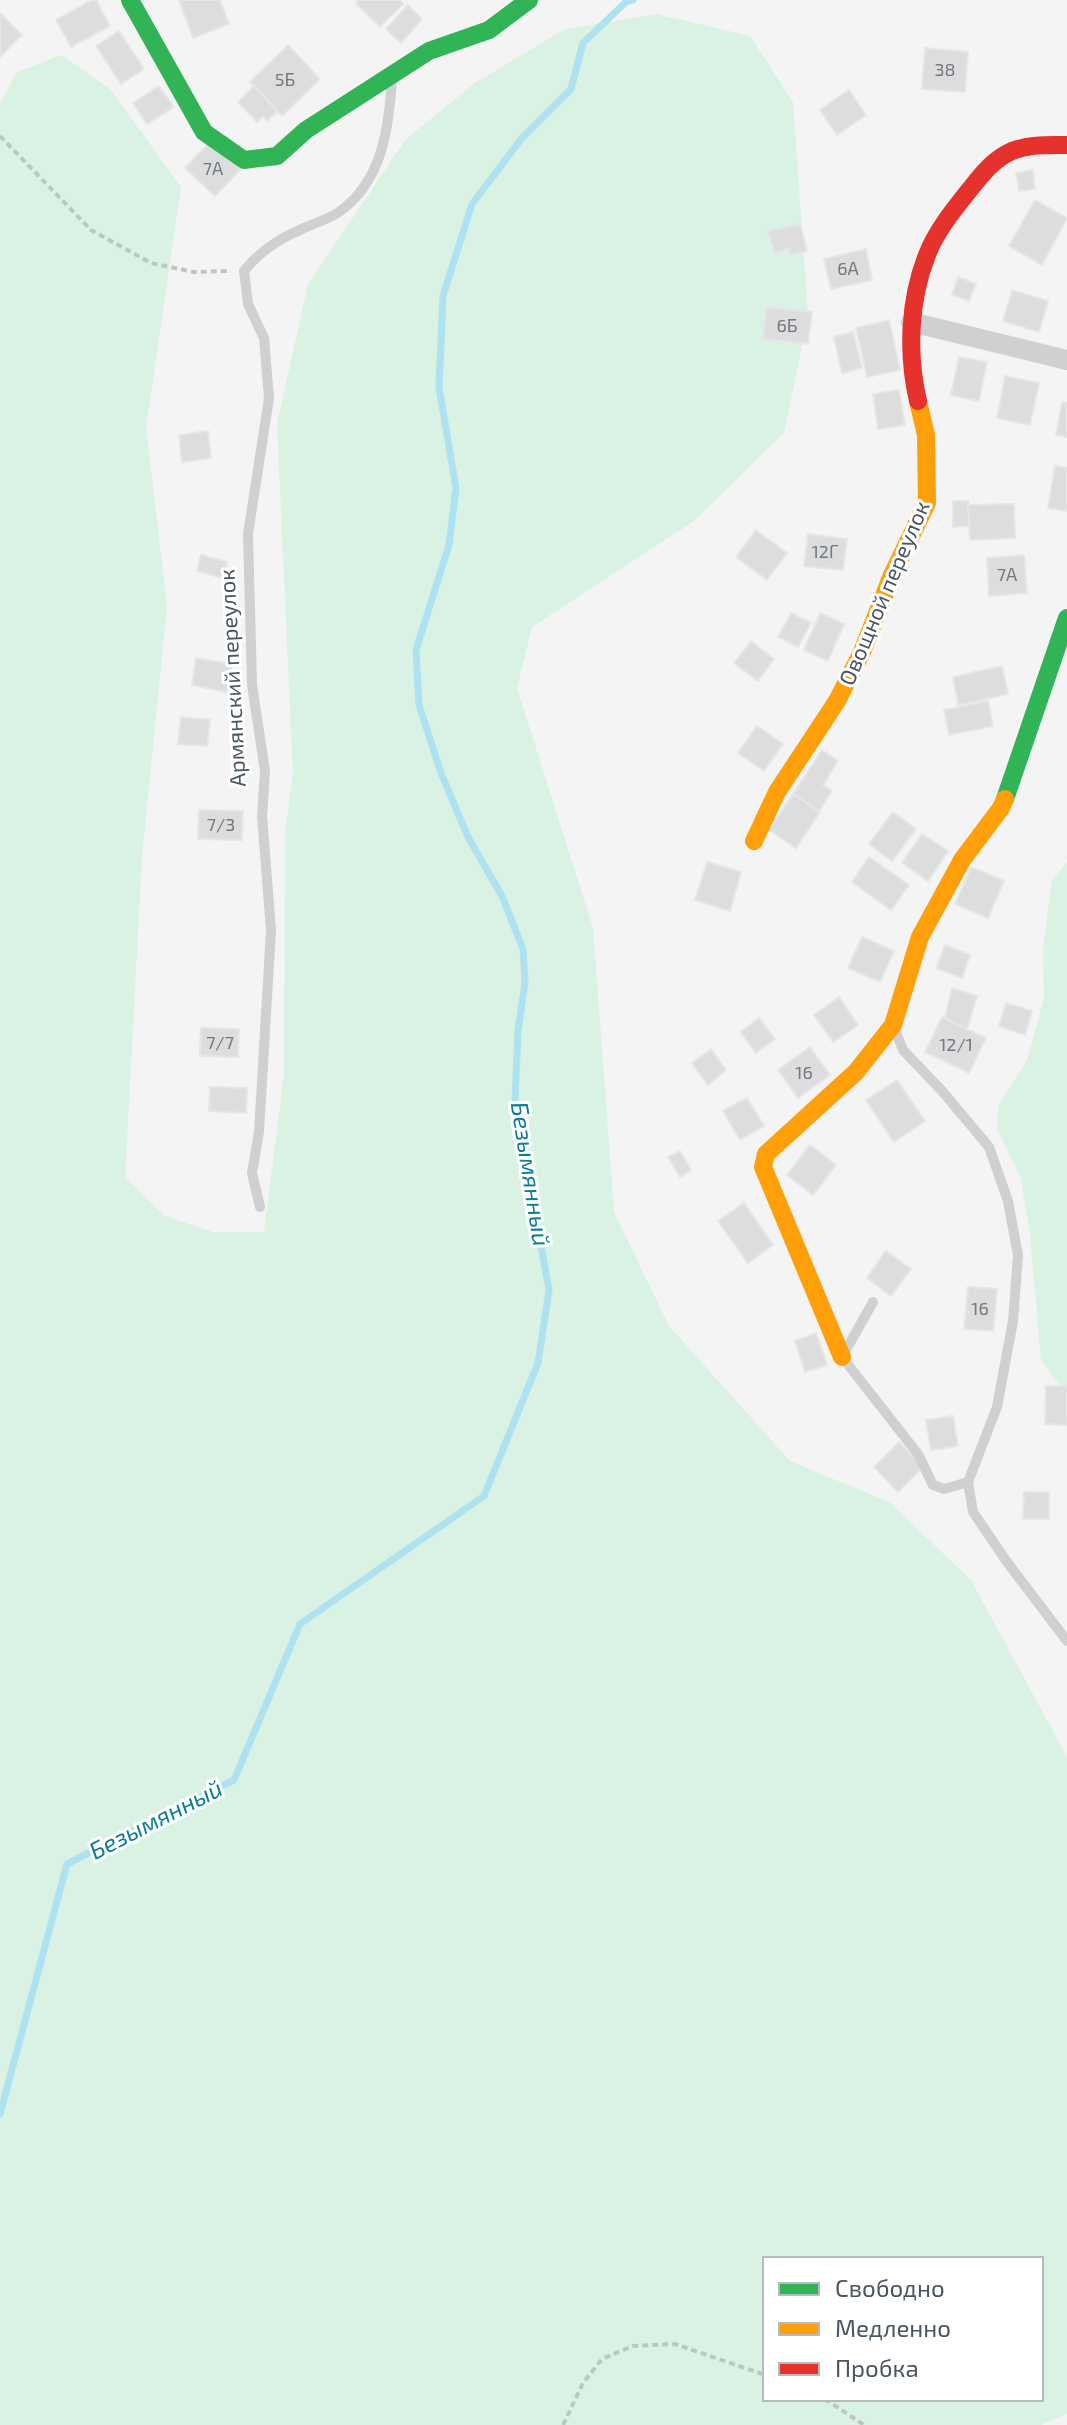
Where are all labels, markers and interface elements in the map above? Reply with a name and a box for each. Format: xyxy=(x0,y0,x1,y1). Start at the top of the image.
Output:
house number: 38 xyxy=(935,58,955,80)
house number: 5Б xyxy=(275,68,295,90)
house number: 7А xyxy=(203,157,224,179)
house number: 6А xyxy=(837,257,860,279)
house number: 6Б xyxy=(776,314,798,336)
street label: Овощной переулок xyxy=(832,496,935,689)
house number: 12Г xyxy=(812,540,838,562)
house number: 7А xyxy=(997,563,1018,585)
street label: Армянский переулок xyxy=(212,568,251,788)
house number: 7/3 xyxy=(207,813,235,835)
house number: 7/7 xyxy=(206,1031,234,1053)
house number: 12/1 xyxy=(939,1033,973,1055)
house number: 16 xyxy=(795,1061,813,1083)
water label: Безымянный xyxy=(506,1100,557,1248)
house number: 16 xyxy=(971,1297,989,1319)
water label: Безымянный xyxy=(84,1773,227,1865)
legend xyxy=(763,2257,1043,2401)
text: Свободно xyxy=(835,2273,945,2302)
text: Медленно xyxy=(835,2313,951,2342)
text: Пробка xyxy=(835,2353,919,2382)

